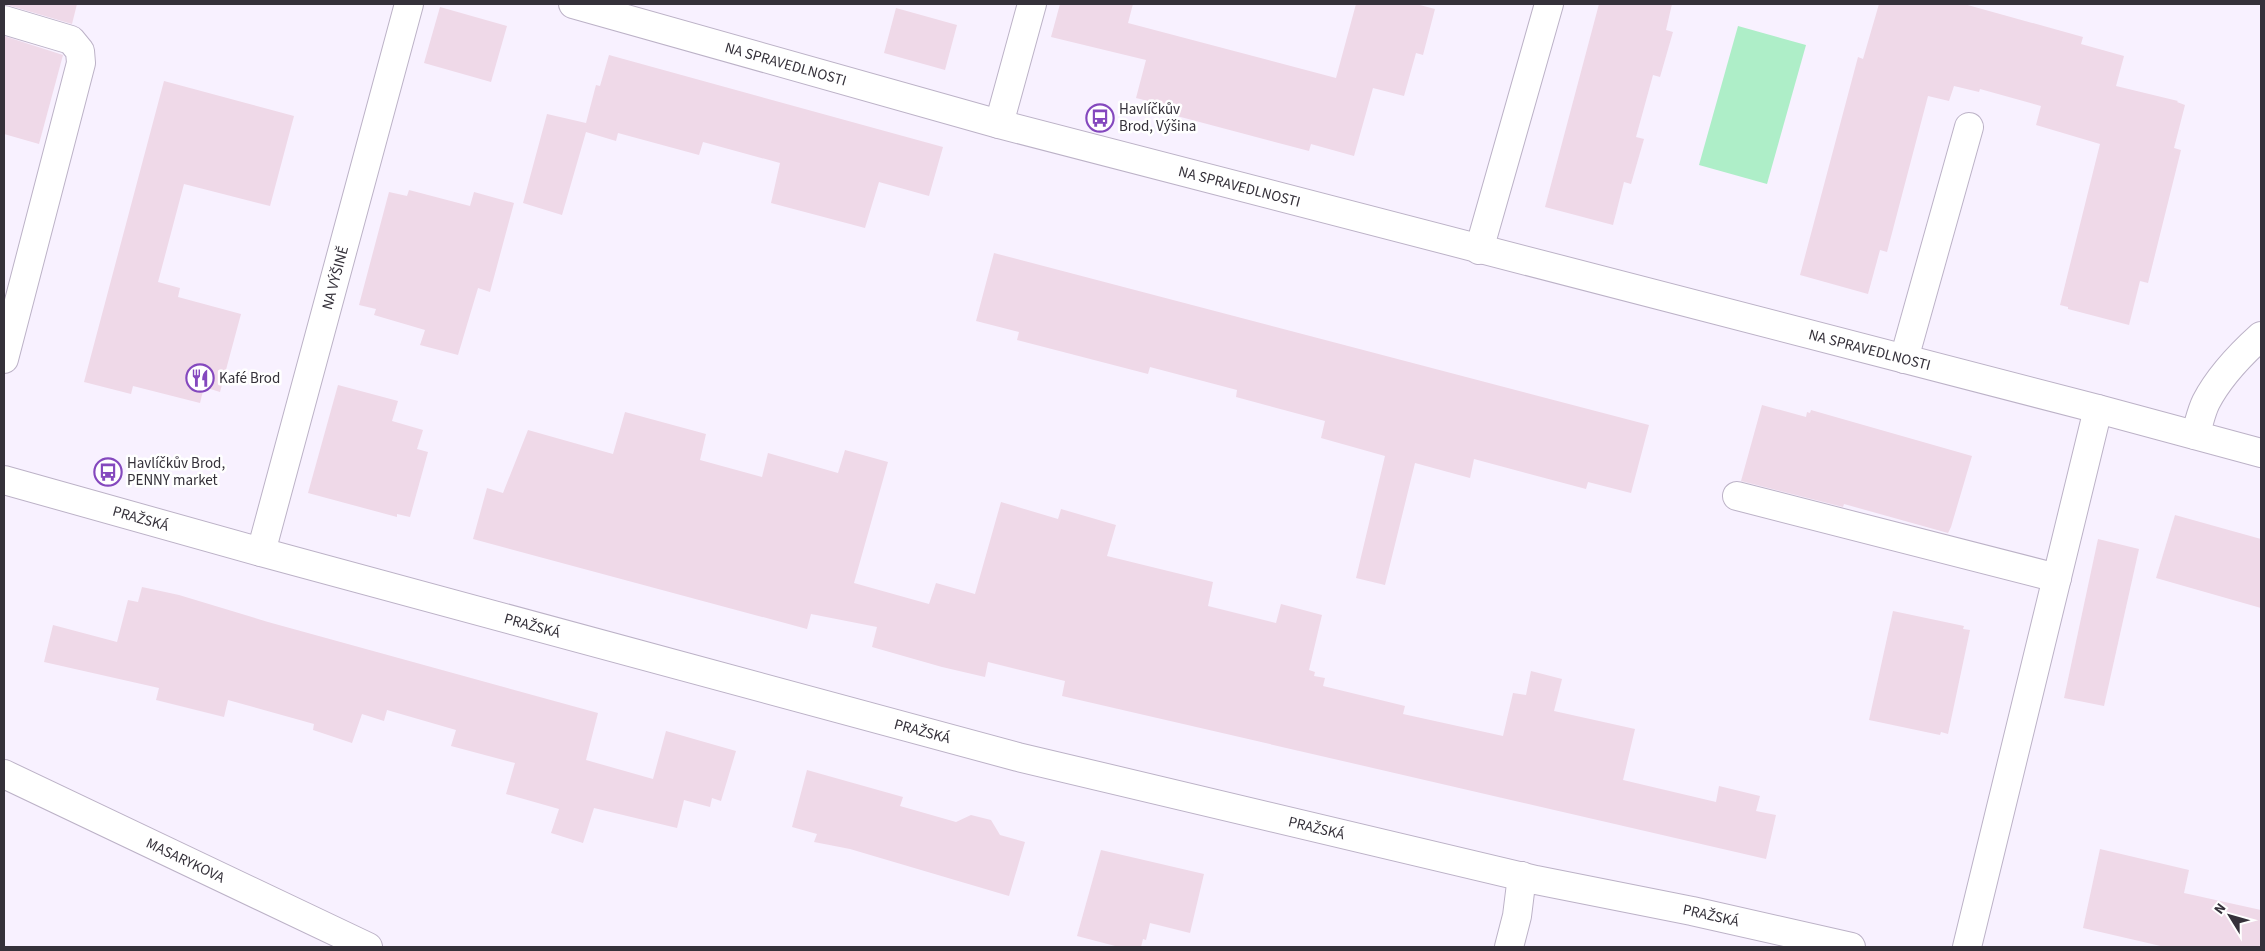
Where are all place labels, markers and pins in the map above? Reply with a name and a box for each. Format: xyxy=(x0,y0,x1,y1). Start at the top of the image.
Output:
place label: Havlíčkův Brod, Výšina xyxy=(1119,99,1196,137)
bus stop icon: Havlíčkův Brod, Výšina xyxy=(1085,103,1115,133)
restaurant icon: Kafé Brod xyxy=(185,363,215,393)
place label: Kafé Brod xyxy=(219,368,280,389)
place label: Havlíčkův Brod, PENNY market xyxy=(127,453,225,491)
bus stop icon: Havlíčkův Brod, PENNY market xyxy=(93,457,123,487)

